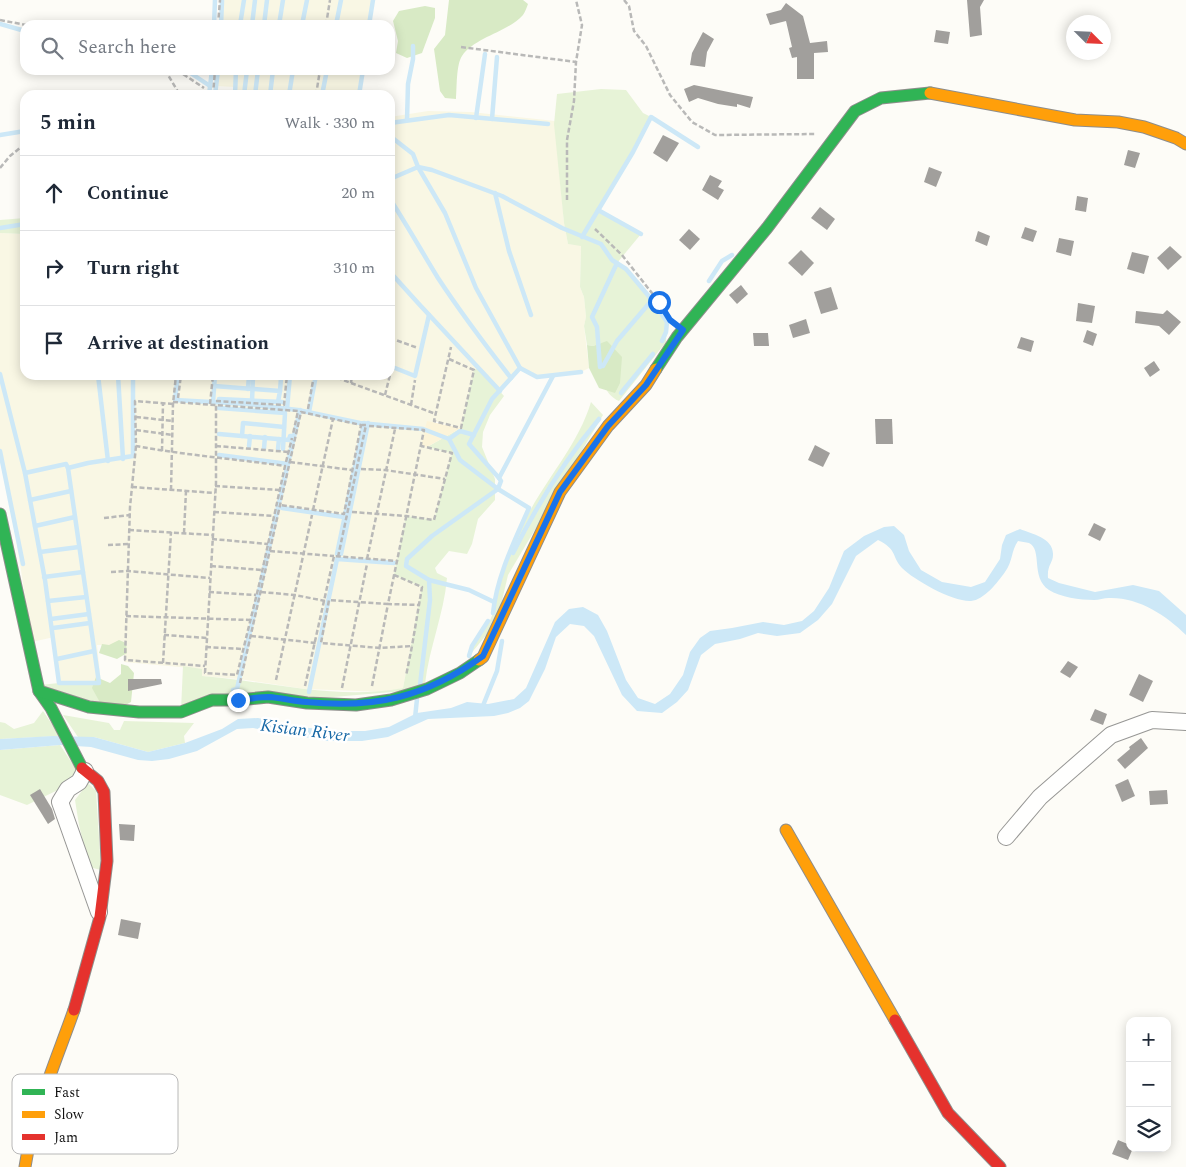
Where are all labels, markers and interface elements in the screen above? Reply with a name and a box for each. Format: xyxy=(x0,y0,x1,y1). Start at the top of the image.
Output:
north arrow xyxy=(1066,15,1111,60)
search box xyxy=(20,20,395,75)
text: Search here xyxy=(78,33,177,62)
icon: search xyxy=(38,34,66,62)
text: 5 min xyxy=(40,107,96,139)
text: Walk · 330 m xyxy=(284,111,375,135)
icon: ahead xyxy=(40,179,68,207)
text: Continue xyxy=(87,179,169,208)
text: 20 m xyxy=(341,181,375,205)
icon: right xyxy=(40,254,68,282)
text: Turn right xyxy=(87,254,180,283)
text: 310 m xyxy=(333,256,375,280)
route start xyxy=(648,291,671,314)
icon: arrive xyxy=(40,329,68,357)
text: Arrive at destination xyxy=(87,329,269,358)
route end xyxy=(227,689,250,712)
water label: Kisian River xyxy=(259,712,352,749)
map controls xyxy=(1126,1017,1171,1152)
button: + xyxy=(1126,1017,1171,1062)
button: − xyxy=(1126,1062,1171,1107)
legend xyxy=(12,1074,178,1154)
text: Fast xyxy=(54,1082,80,1103)
text: Slow xyxy=(54,1104,84,1125)
button: layers xyxy=(1126,1107,1171,1152)
text: Jam xyxy=(54,1127,78,1148)

